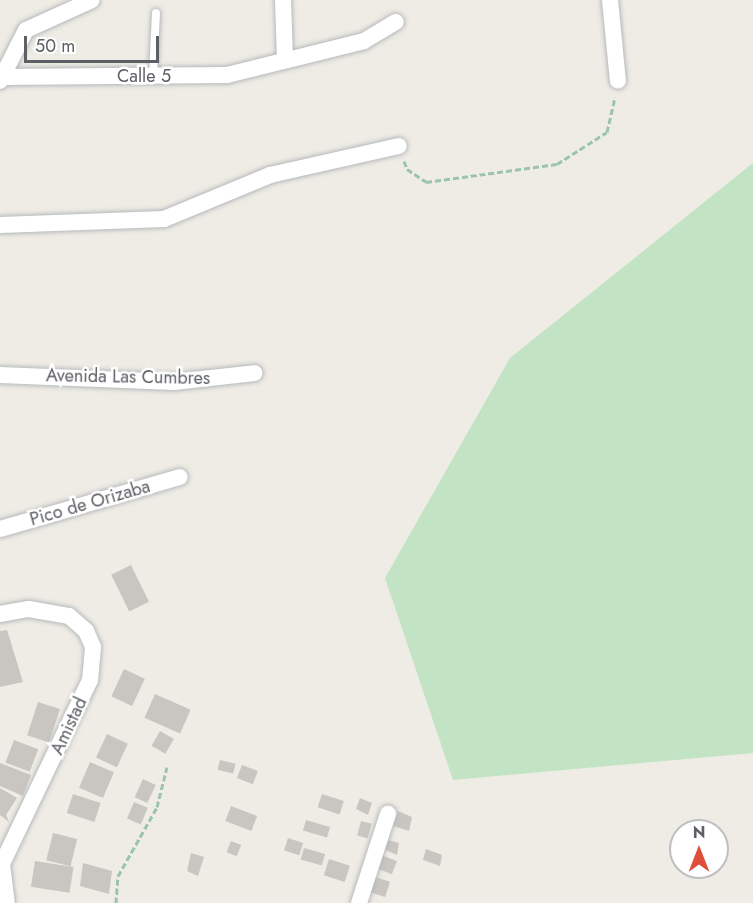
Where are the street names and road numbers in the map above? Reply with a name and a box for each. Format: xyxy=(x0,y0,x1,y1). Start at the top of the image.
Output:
street label: Calle 5 xyxy=(117,65,171,87)
street label: Avenida Las Cumbres xyxy=(46,365,210,389)
street label: Pico de Orizaba xyxy=(27,475,153,531)
street label: Amistad xyxy=(46,694,92,758)

